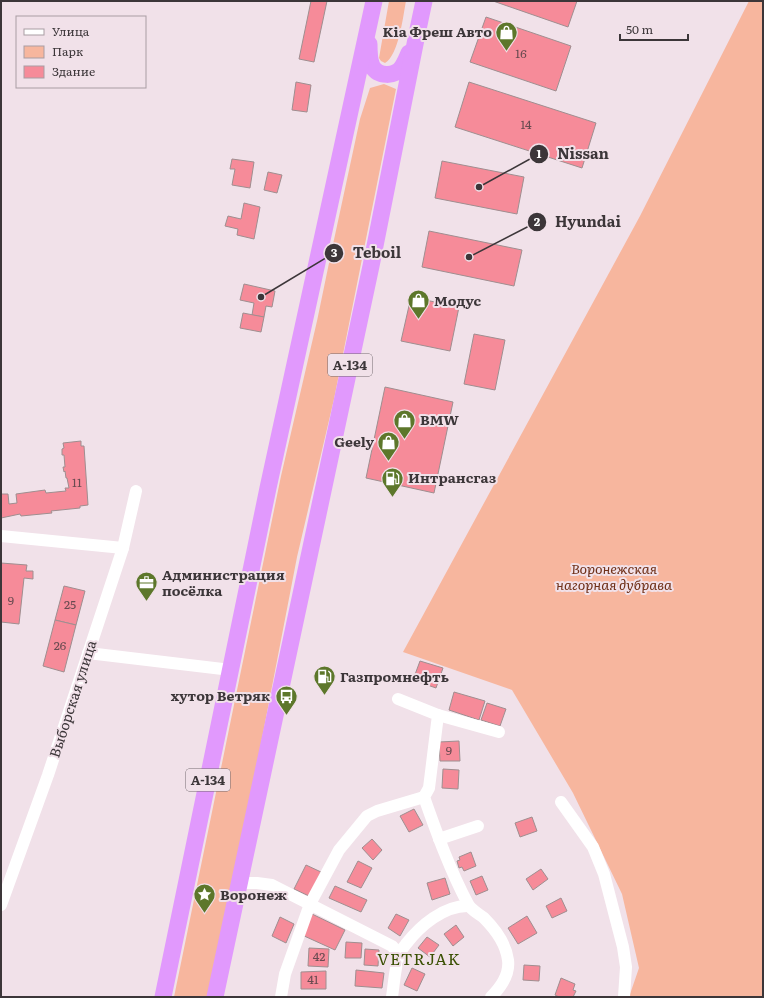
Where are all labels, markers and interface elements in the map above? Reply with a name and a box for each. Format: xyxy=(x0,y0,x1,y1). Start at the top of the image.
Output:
legend xyxy=(16,16,146,88)
scale bar xyxy=(620,16,688,42)
shop icon: Kia Фреш Авто xyxy=(494,19,520,52)
text: 50 m xyxy=(626,20,653,38)
place label: Kia Фреш Авто xyxy=(383,21,492,41)
text: Улица xyxy=(52,22,90,40)
text: Парк xyxy=(52,42,83,60)
house number: 16 xyxy=(515,44,527,62)
text: Здание xyxy=(52,62,95,80)
house number: 14 xyxy=(520,115,532,133)
callout: Nissan xyxy=(529,141,616,168)
text: Nissan xyxy=(557,141,609,164)
text: 1 xyxy=(537,144,542,162)
callout: Hyundai xyxy=(527,208,629,235)
text: Hyundai xyxy=(555,209,621,232)
text: 2 xyxy=(534,212,541,230)
callout: Teboil xyxy=(324,239,409,266)
text: Teboil xyxy=(353,240,402,263)
text: 3 xyxy=(331,243,338,261)
shop icon: Модус xyxy=(405,288,431,321)
place label: Модус xyxy=(434,290,482,310)
road number: А-134 xyxy=(328,354,372,376)
shop icon: BMW xyxy=(392,407,418,440)
place label: BMW xyxy=(420,409,459,429)
shop icon: Geely xyxy=(376,429,402,462)
place label: Geely xyxy=(334,431,374,451)
fuel station icon: Интрансгаз xyxy=(380,465,406,498)
place label: Интрансгаз xyxy=(408,467,496,487)
house number: 11 xyxy=(72,473,82,491)
park label: Воронежская нагорная дубрава xyxy=(556,558,672,594)
place label: Администрация посёлка xyxy=(162,564,285,600)
office icon: Администрация посёлка xyxy=(134,570,160,603)
house number: 9 xyxy=(8,591,14,609)
house number: 25 xyxy=(64,595,76,613)
house number: 26 xyxy=(54,636,67,654)
street label: Выборская улица xyxy=(44,637,101,760)
fuel station icon: Газпромнефть xyxy=(312,664,338,697)
place label: Газпромнефть xyxy=(340,666,449,686)
bus stop icon: хутор Ветряк xyxy=(273,683,299,716)
place label: хутор Ветряк xyxy=(171,685,270,705)
house number: 9 xyxy=(446,741,452,759)
road number: А-134 xyxy=(186,769,230,791)
place icon: Воронеж xyxy=(191,882,217,915)
place label: Воронеж xyxy=(220,884,287,904)
district label: VETRJAK xyxy=(377,946,461,970)
house number: 42 xyxy=(313,947,325,965)
house number: 41 xyxy=(307,970,319,988)

